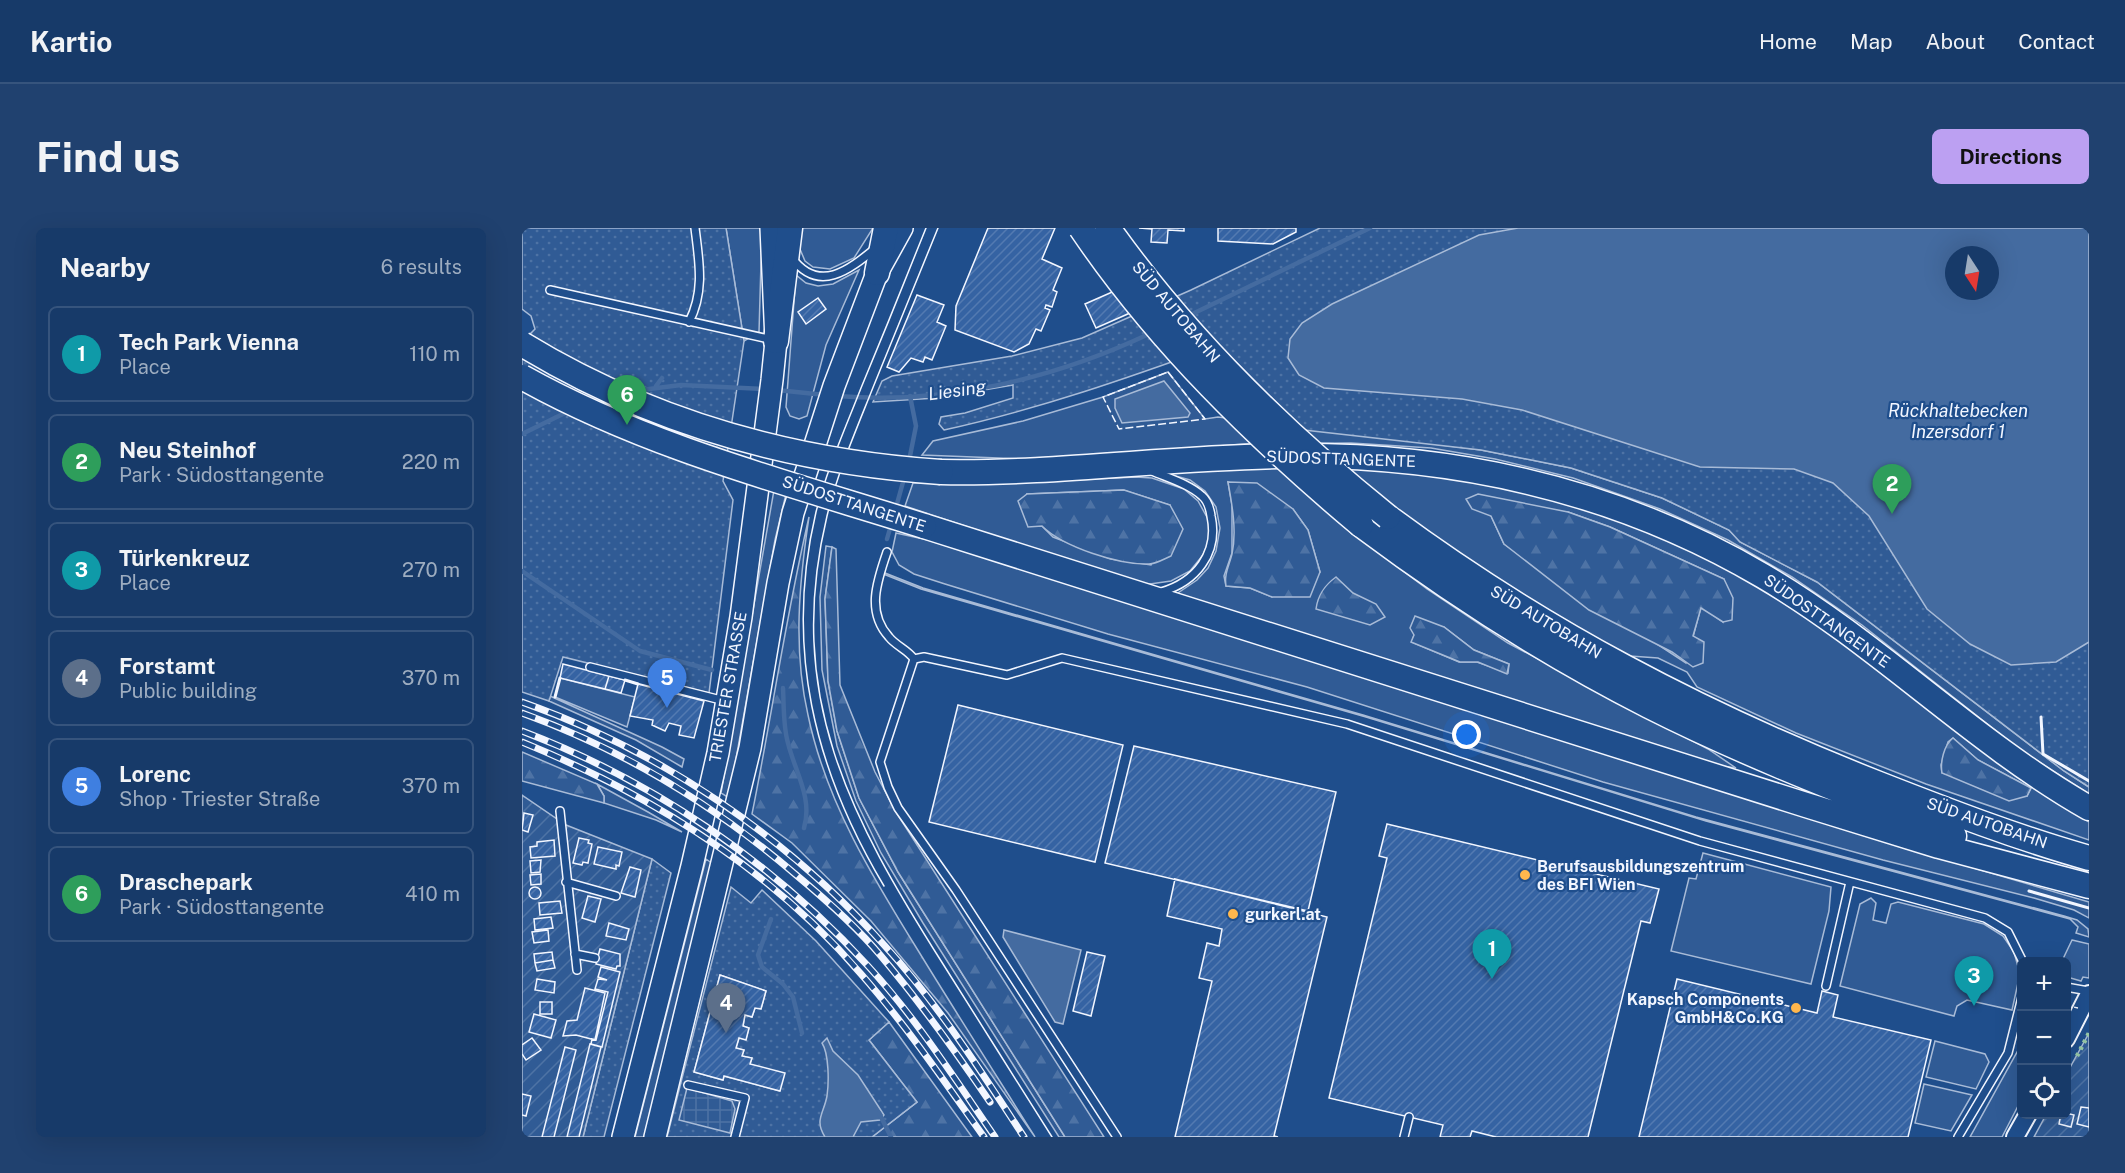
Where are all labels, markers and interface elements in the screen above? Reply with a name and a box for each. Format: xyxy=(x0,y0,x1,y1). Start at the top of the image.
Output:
text: Kartio xyxy=(30,25,112,58)
text: Home xyxy=(1759,29,1817,54)
text: Map xyxy=(1850,29,1893,54)
text: About xyxy=(1926,29,1985,54)
text: Contact xyxy=(2018,29,2095,54)
button: Directions xyxy=(1932,129,2089,184)
text: Find us xyxy=(36,132,180,181)
north arrow xyxy=(1945,246,1999,300)
text: Nearby xyxy=(60,252,150,283)
text: 6 results xyxy=(381,255,462,279)
street label: SÜD AUTOBAHN xyxy=(1128,257,1225,367)
text: Tech Park Vienna xyxy=(119,329,299,355)
text: 1 xyxy=(77,342,86,366)
text: 110 m xyxy=(409,342,460,366)
text: Place xyxy=(119,355,171,379)
pin: 6 xyxy=(608,376,646,425)
water label: Liesing xyxy=(927,376,988,404)
water label: Rückhaltebecken Inzersdorf 1 xyxy=(1888,400,2028,442)
text: Neu Steinhof xyxy=(119,437,256,463)
street label: SÜDOSTTANGENTE xyxy=(1266,446,1416,471)
text: 2 xyxy=(75,450,88,474)
text: 220 m xyxy=(402,450,460,474)
text: Park · Südosttangente xyxy=(119,463,324,487)
pin: 2 xyxy=(1872,464,1912,514)
street label: SÜDOSTTANGENTE xyxy=(780,471,929,536)
text: Türkenkreuz xyxy=(119,545,250,571)
text: 3 xyxy=(75,558,88,582)
text: 270 m xyxy=(402,558,460,582)
street label: SÜDOSTTANGENTE xyxy=(1760,569,1894,672)
text: Place xyxy=(119,571,171,595)
street label: SÜD AUTOBAHN xyxy=(1487,580,1606,663)
street label: TRIESTER STRASSE xyxy=(705,610,751,764)
text: Forstamt xyxy=(119,653,215,679)
pin: 5 xyxy=(648,658,686,708)
text: 4 xyxy=(75,666,88,690)
text: 370 m xyxy=(402,666,460,690)
text: Public building xyxy=(119,679,257,703)
your location xyxy=(1452,720,1481,749)
text: Lorenc xyxy=(119,761,191,787)
text: 5 xyxy=(75,774,88,798)
text: 370 m xyxy=(402,774,460,798)
text: Shop · Triester Straße xyxy=(119,787,320,811)
street label: SÜD AUTOBAHN xyxy=(1924,792,2050,853)
place label: Berufsausbildungszentrum des BFI Wien xyxy=(1537,857,1744,894)
marker: Berufsausbildungszentrum des BFI Wien xyxy=(1518,868,1532,882)
text: Draschepark xyxy=(119,869,253,895)
text: 6 xyxy=(75,882,88,906)
text: 410 m xyxy=(405,882,460,906)
text: Park · Südosttangente xyxy=(119,895,324,919)
place label: gurkerl.at xyxy=(1245,905,1321,924)
marker: gurkerl.at xyxy=(1226,907,1240,921)
pin: 1 xyxy=(1472,930,1512,979)
pin: 3 xyxy=(1954,956,1994,1006)
map controls xyxy=(2017,957,2071,1119)
button: + xyxy=(2017,957,2071,1011)
pin: 4 xyxy=(706,984,746,1033)
place label: Kapsch Components GmbH&Co.KG xyxy=(1627,990,1784,1027)
marker: Kapsch Components GmbH&Co.KG xyxy=(1789,1001,1803,1015)
button: − xyxy=(2017,1011,2071,1065)
button: locate xyxy=(2017,1065,2071,1119)

